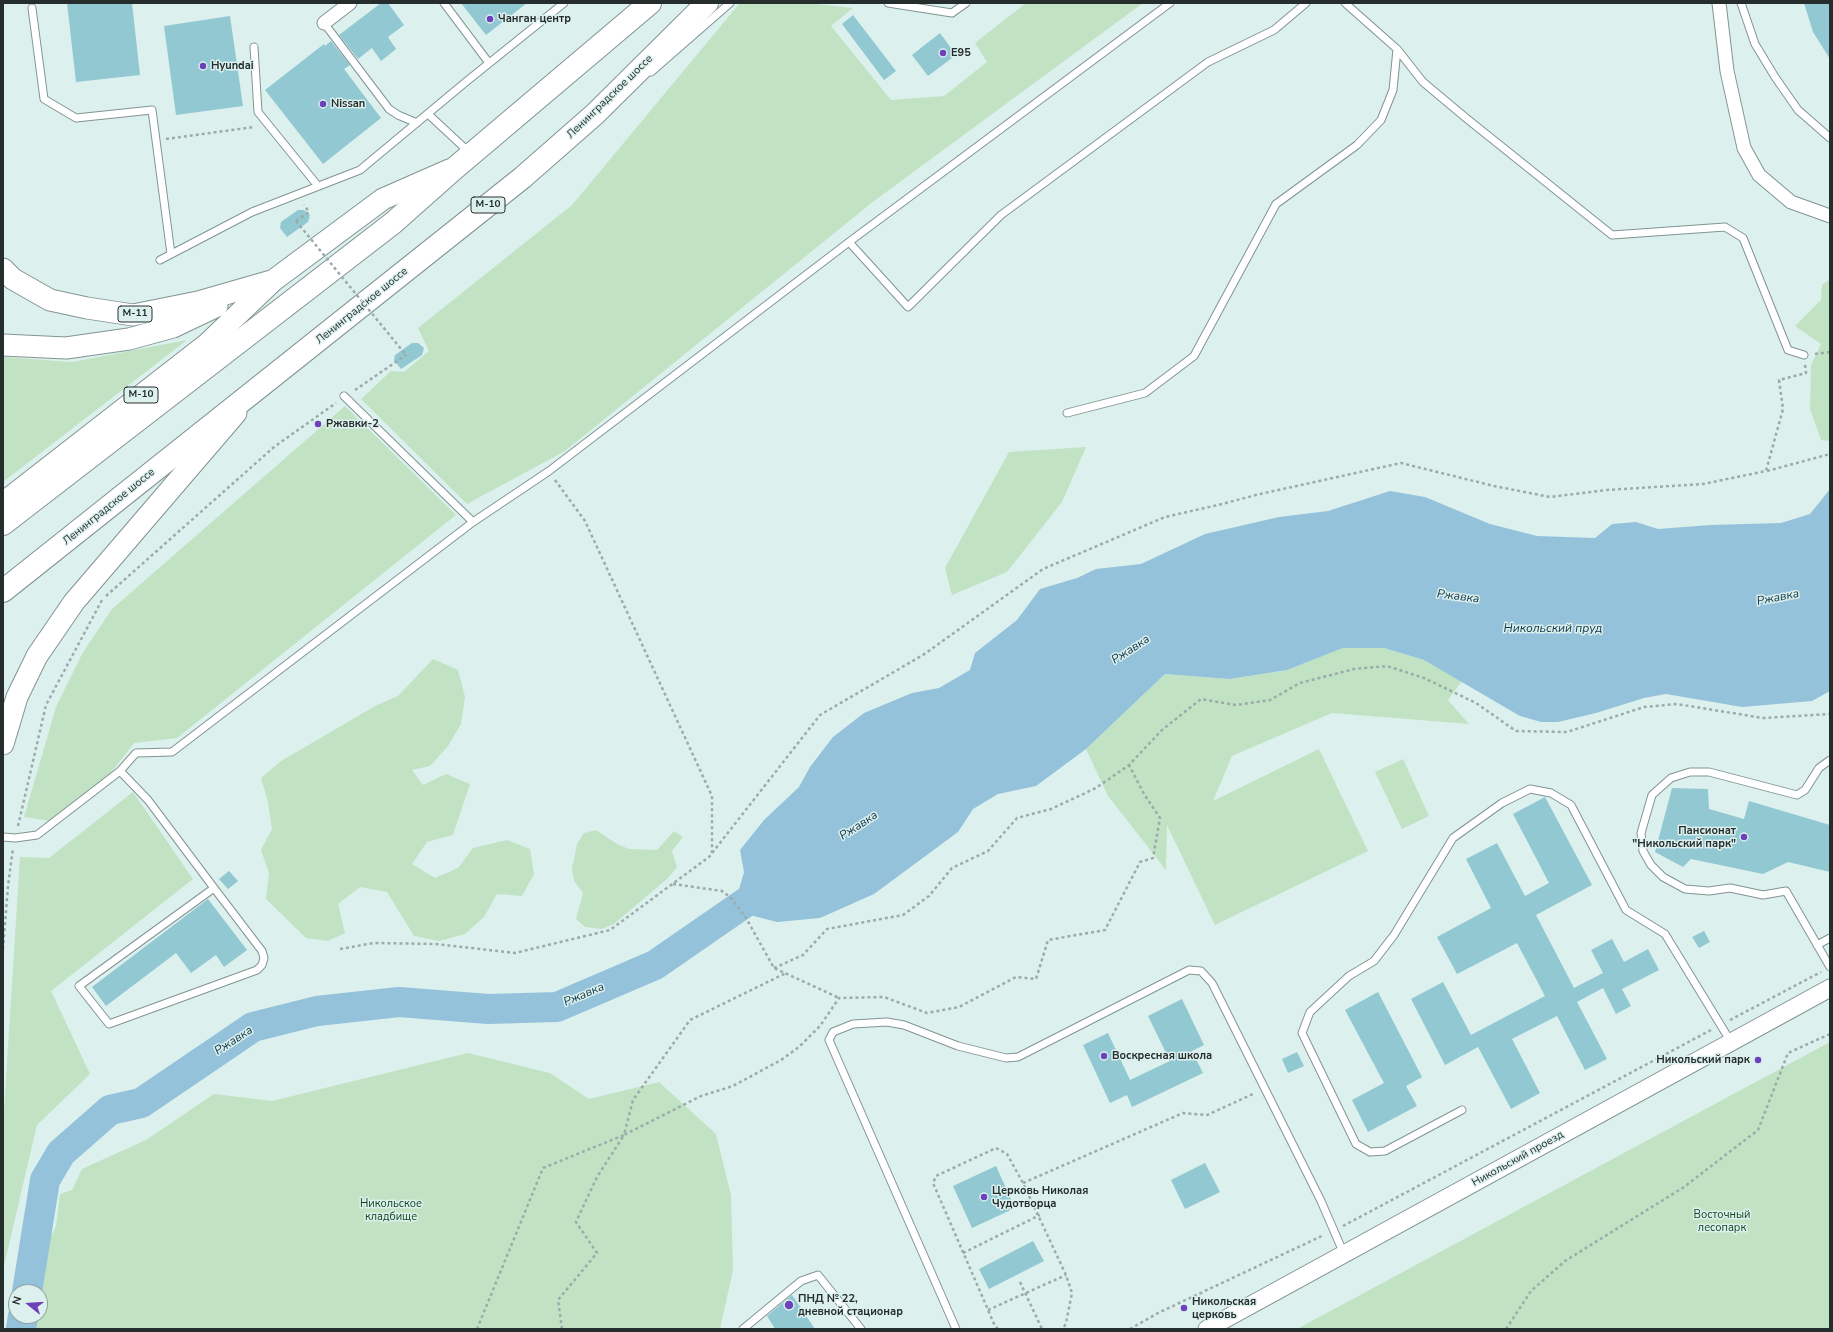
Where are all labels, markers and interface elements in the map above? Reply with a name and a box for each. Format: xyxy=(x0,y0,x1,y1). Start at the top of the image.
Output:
place label: Чанган центр xyxy=(498,12,571,26)
marker: Чанган центр xyxy=(485,14,495,24)
place label: E95 xyxy=(951,46,971,60)
marker: E95 xyxy=(938,48,948,58)
street label: Ленинградское шоссе xyxy=(564,52,656,142)
place label: Hyundai xyxy=(211,59,254,73)
marker: Hyundai xyxy=(198,61,208,71)
place label: Nissan xyxy=(331,97,365,111)
marker: Nissan xyxy=(318,99,328,109)
road number: М-10 xyxy=(471,197,505,213)
street label: Ленинградское шоссе xyxy=(313,265,411,347)
road number: М-11 xyxy=(118,306,152,322)
road number: М-10 xyxy=(124,387,158,403)
place label: Ржавки-2 xyxy=(326,417,379,431)
marker: Ржавки-2 xyxy=(313,419,323,429)
street label: Ленинградское шоссе xyxy=(60,466,158,548)
water label: Ржавка xyxy=(1436,587,1480,607)
water label: Ржавка xyxy=(1756,587,1800,609)
water label: Никольский пруд xyxy=(1504,622,1602,636)
water label: Ржавка xyxy=(1109,632,1153,668)
water label: Ржавка xyxy=(837,808,881,844)
place label: Пансионат "Никольский парк" xyxy=(1632,824,1736,850)
marker: Пансионат "Никольский парк" xyxy=(1739,832,1749,842)
water label: Ржавка xyxy=(561,980,607,1010)
water label: Ржавка xyxy=(212,1023,256,1059)
place label: Воскресная школа xyxy=(1112,1049,1212,1063)
marker: Воскресная школа xyxy=(1099,1051,1109,1061)
place label: Никольский парк xyxy=(1656,1053,1750,1067)
marker: Никольский парк xyxy=(1753,1055,1763,1065)
street label: Никольский проезд xyxy=(1470,1128,1566,1190)
place label: Церковь Николая Чудотворца xyxy=(992,1184,1088,1210)
marker: Церковь Николая Чудотворца xyxy=(979,1192,989,1202)
park label: Никольское кладбище xyxy=(360,1197,422,1223)
park label: Восточный лесопарк xyxy=(1694,1208,1750,1234)
north arrow xyxy=(8,1284,48,1324)
place label: ПНД № 22, дневной стационар xyxy=(798,1292,903,1318)
text: N xyxy=(9,1295,25,1307)
place label: Никольская церковь xyxy=(1192,1295,1256,1321)
marker: ПНД № 22, дневной стационар xyxy=(783,1299,795,1311)
marker: Никольская церковь xyxy=(1179,1303,1189,1313)

